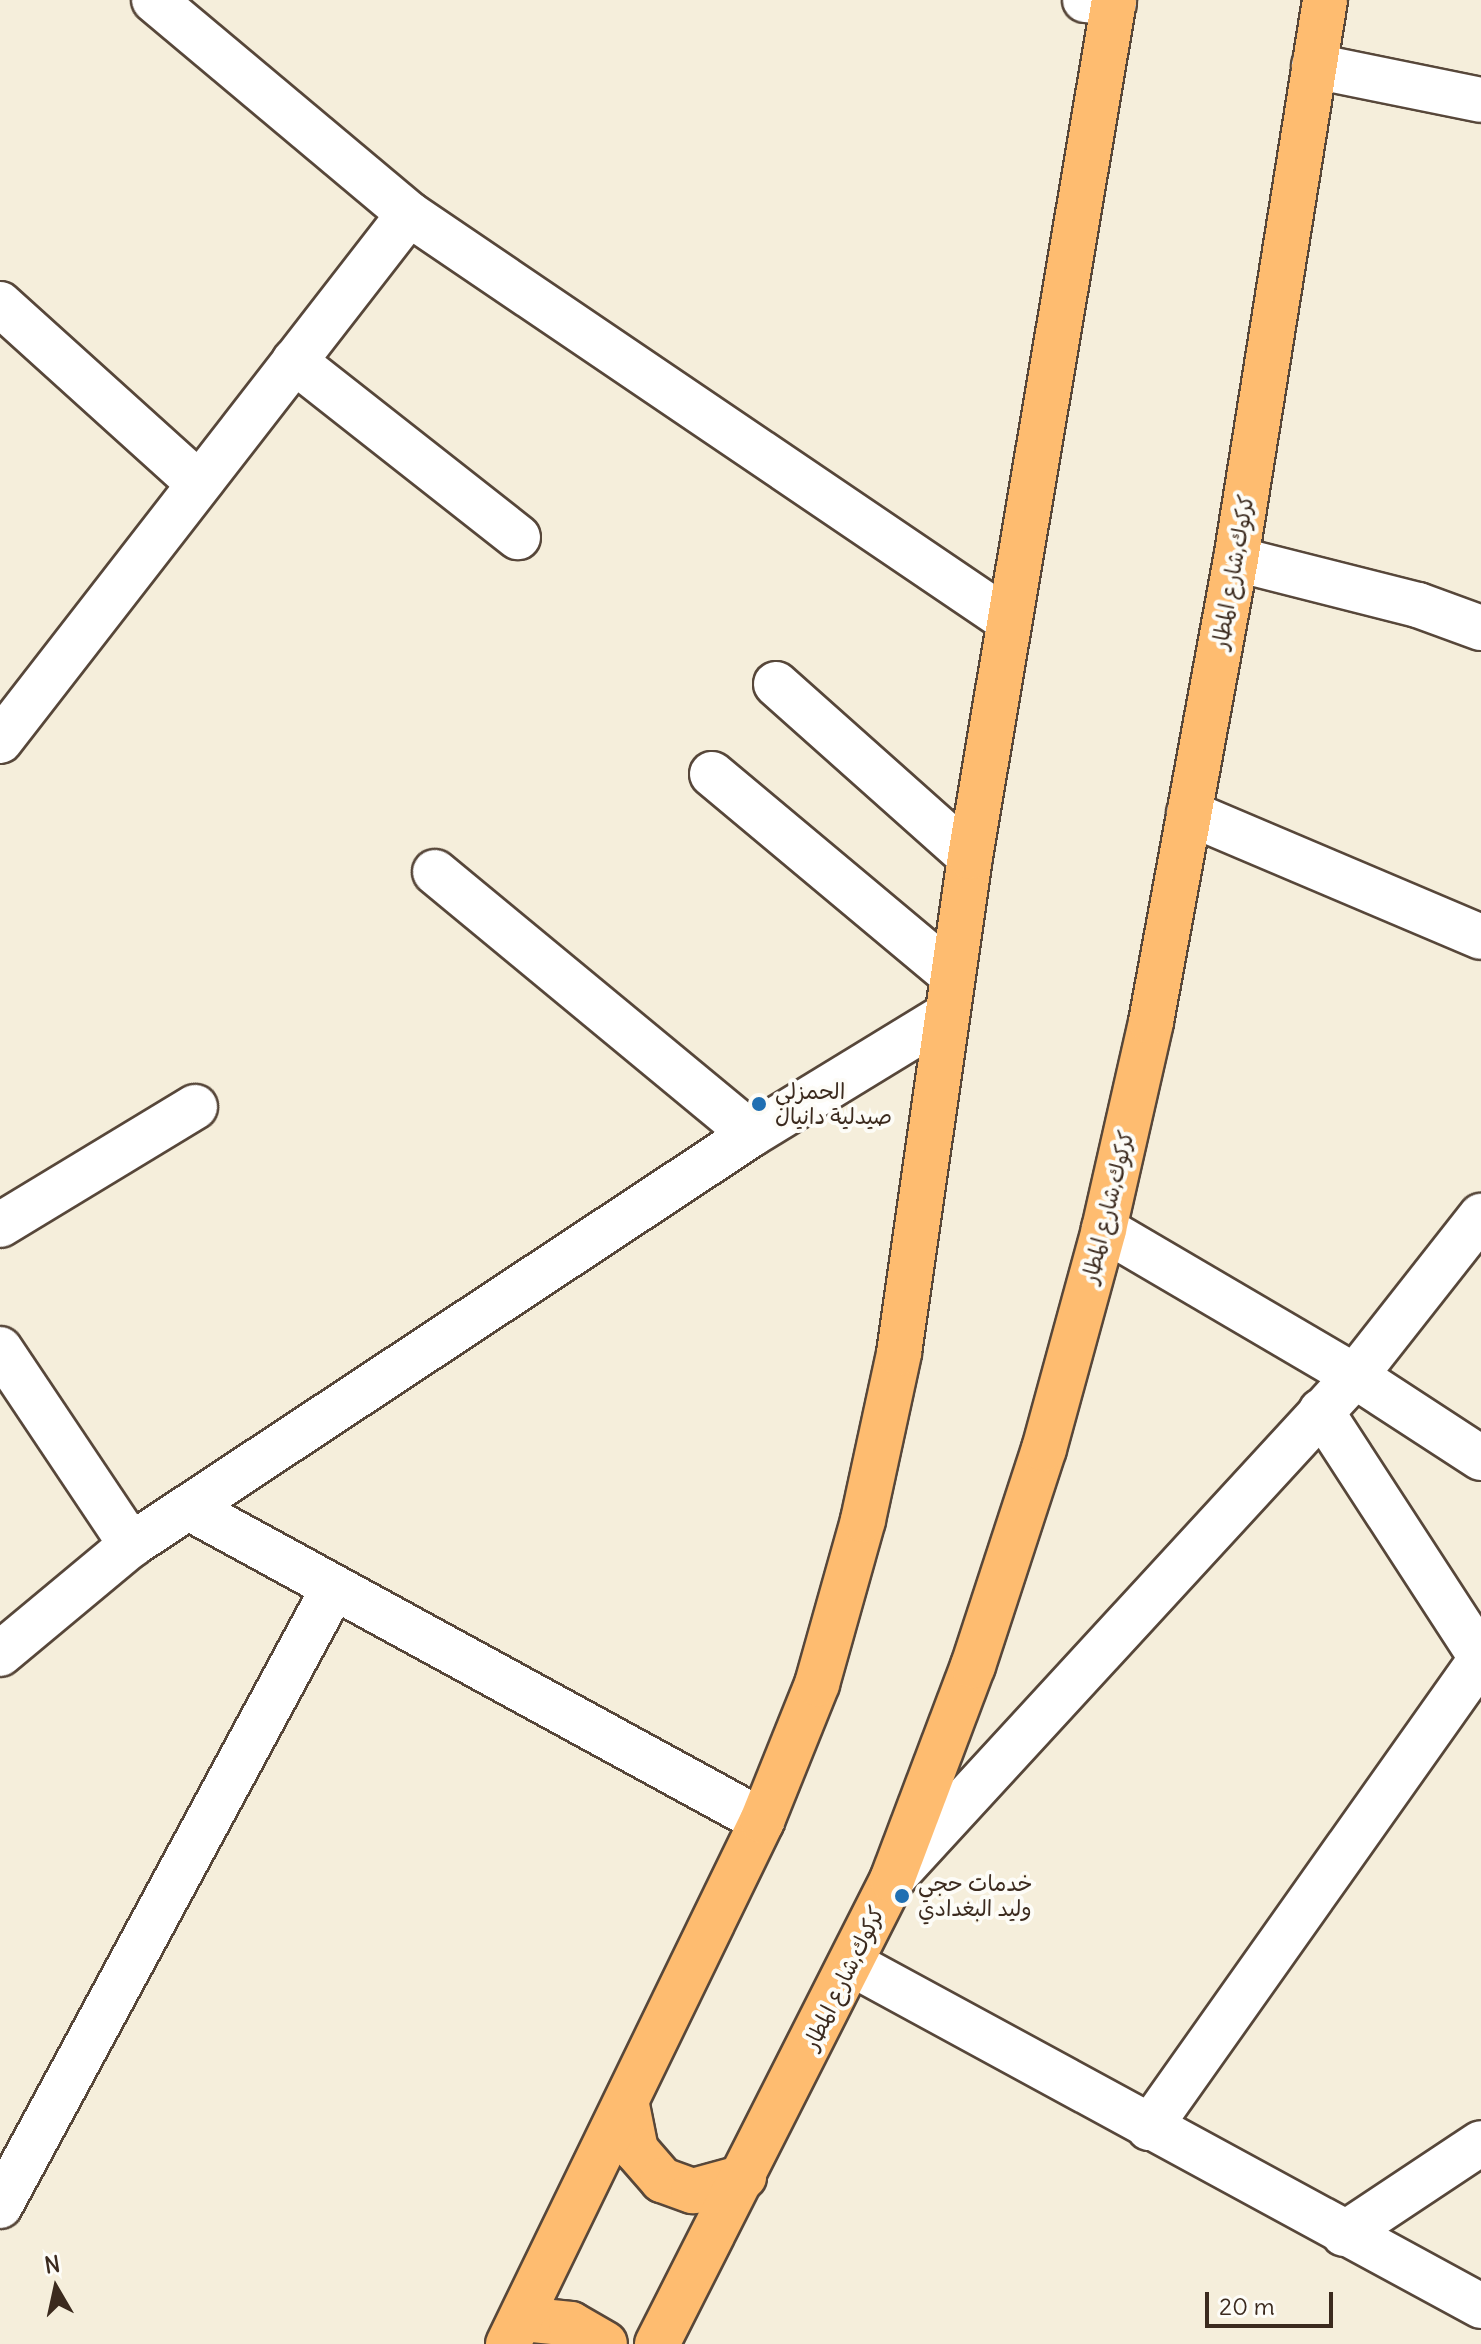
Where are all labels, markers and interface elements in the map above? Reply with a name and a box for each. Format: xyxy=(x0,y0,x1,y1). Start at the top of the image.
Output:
street label: كركوك,شارع المطار xyxy=(1206,493,1260,651)
place label: الحمزلي صيدلية دانيال xyxy=(775,1078,892,1130)
marker: الحمزلي صيدلية دانيال xyxy=(750,1095,768,1113)
street label: كركوك,شارع المطار xyxy=(1076,1128,1140,1286)
place label: خدمات حجي وليد البغدادي xyxy=(918,1870,1033,1922)
marker: خدمات حجي وليد البغدادي xyxy=(893,1887,911,1905)
street label: كركوك,شارع المطار xyxy=(798,1902,890,2054)
north arrow xyxy=(16,2248,96,2328)
text: N xyxy=(43,2249,62,2279)
scale bar xyxy=(1209,2276,1337,2326)
text: 20 m xyxy=(1219,2291,1275,2321)

